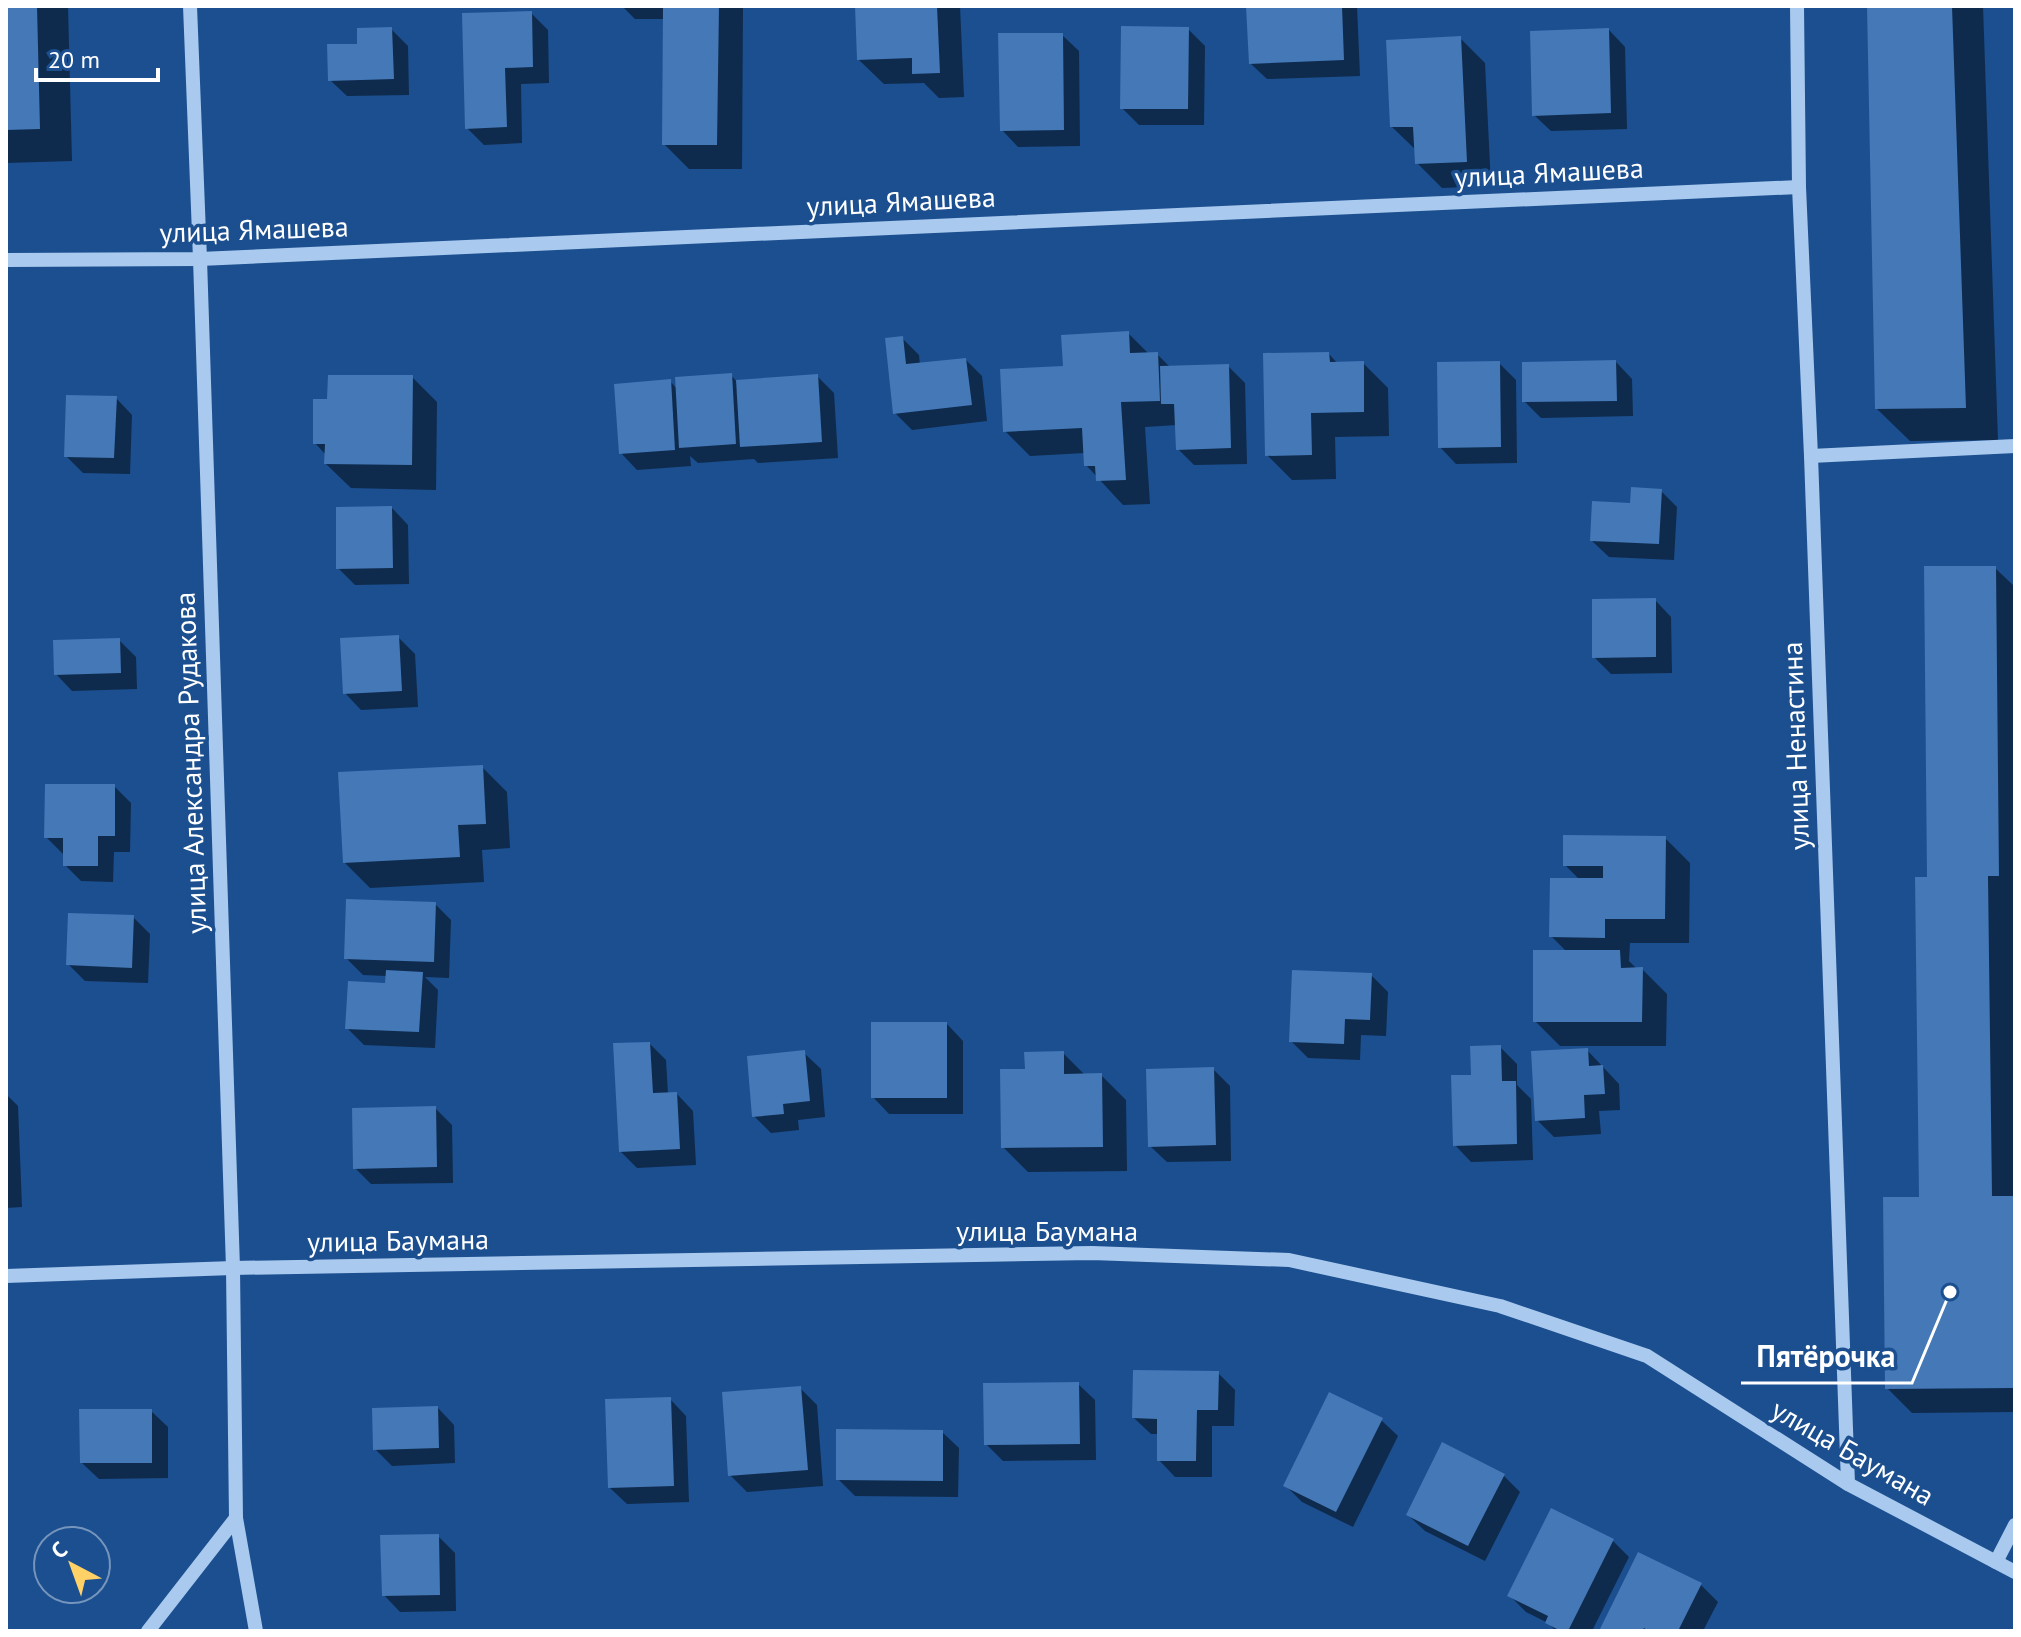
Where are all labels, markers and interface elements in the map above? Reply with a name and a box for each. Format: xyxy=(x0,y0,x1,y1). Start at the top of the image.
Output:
scale bar xyxy=(36,32,158,82)
text: 20 m xyxy=(48,44,100,75)
street label: улица Ямашева xyxy=(1454,149,1644,195)
street label: улица Ямашева xyxy=(806,178,996,224)
street label: улица Ямашева xyxy=(159,207,349,251)
street label: улица Александра Рудакова xyxy=(166,591,214,935)
street label: улица Ненастина xyxy=(1773,641,1817,851)
street label: улица Баумана xyxy=(956,1212,1138,1249)
street label: улица Баумана xyxy=(307,1220,489,1260)
callout: Пятёрочка xyxy=(1741,1329,1912,1383)
text: Пятёрочка xyxy=(1757,1336,1895,1375)
street label: улица Баумана xyxy=(1765,1390,1941,1514)
north arrow xyxy=(32,1525,112,1605)
text: С xyxy=(45,1535,73,1565)

